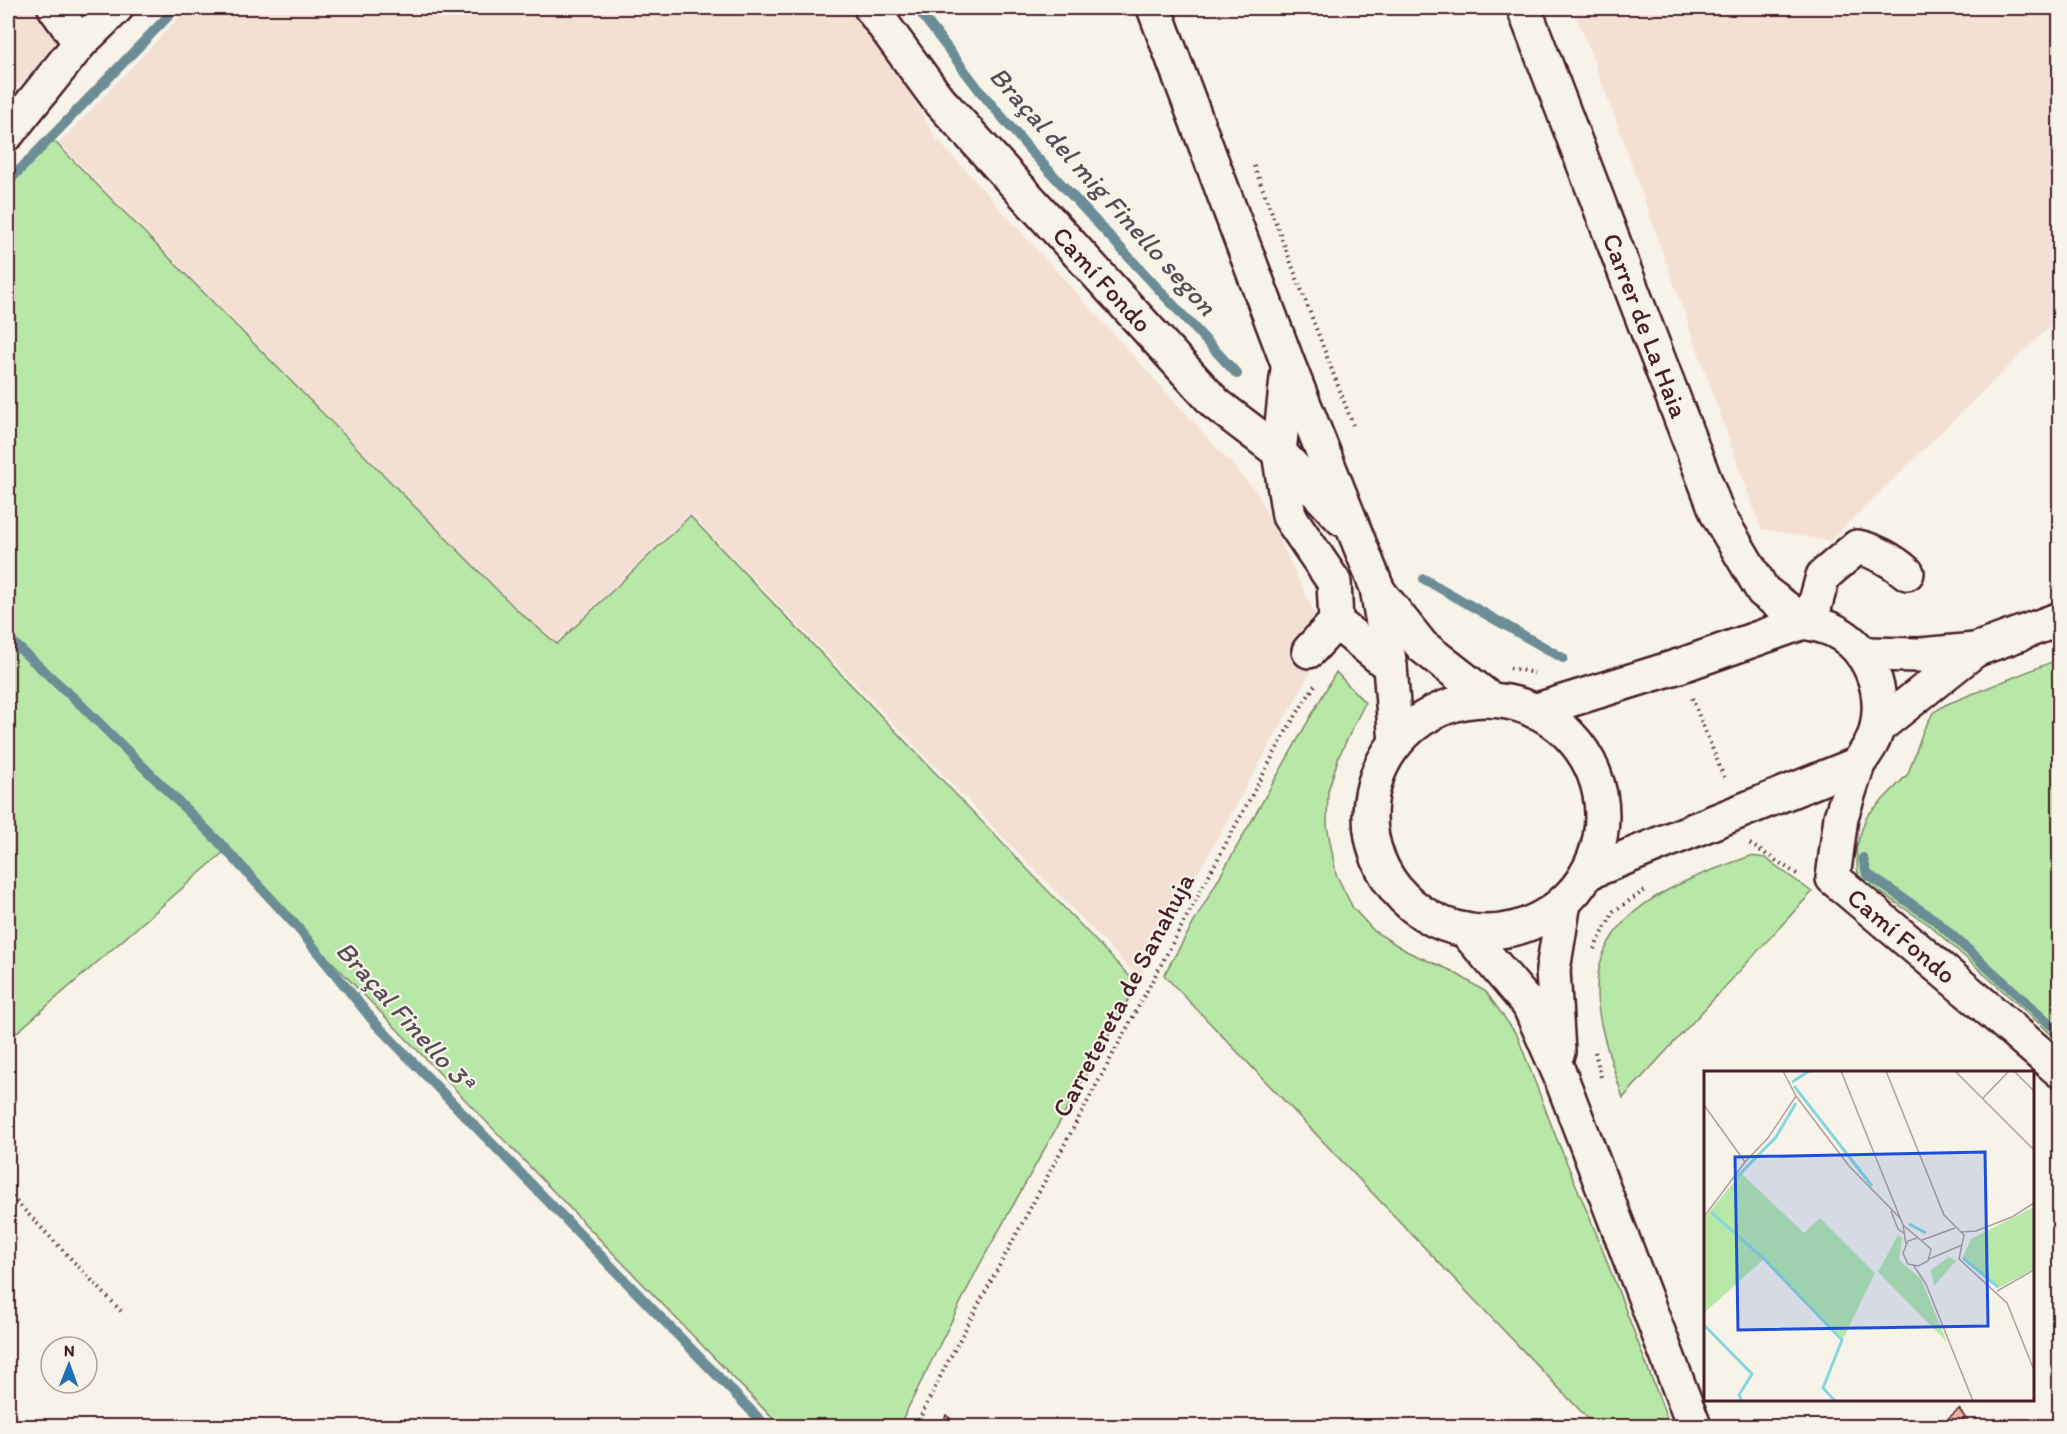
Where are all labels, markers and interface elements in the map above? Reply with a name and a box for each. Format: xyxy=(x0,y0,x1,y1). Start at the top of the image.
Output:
water label: Braçal del mig Finello segon xyxy=(983,59,1224,322)
street label: Camí Fondo xyxy=(1046,220,1159,339)
street label: Carrer de La Haia xyxy=(1596,229,1695,423)
street label: Carretereta de Sanahuja xyxy=(1045,867,1201,1123)
street label: Camí Fondo xyxy=(1841,881,1963,991)
water label: Braçal Finello 3ª xyxy=(329,934,483,1100)
inset map xyxy=(1704,1071,2034,1401)
north arrow xyxy=(39,1335,99,1395)
text: N xyxy=(64,1341,75,1360)

